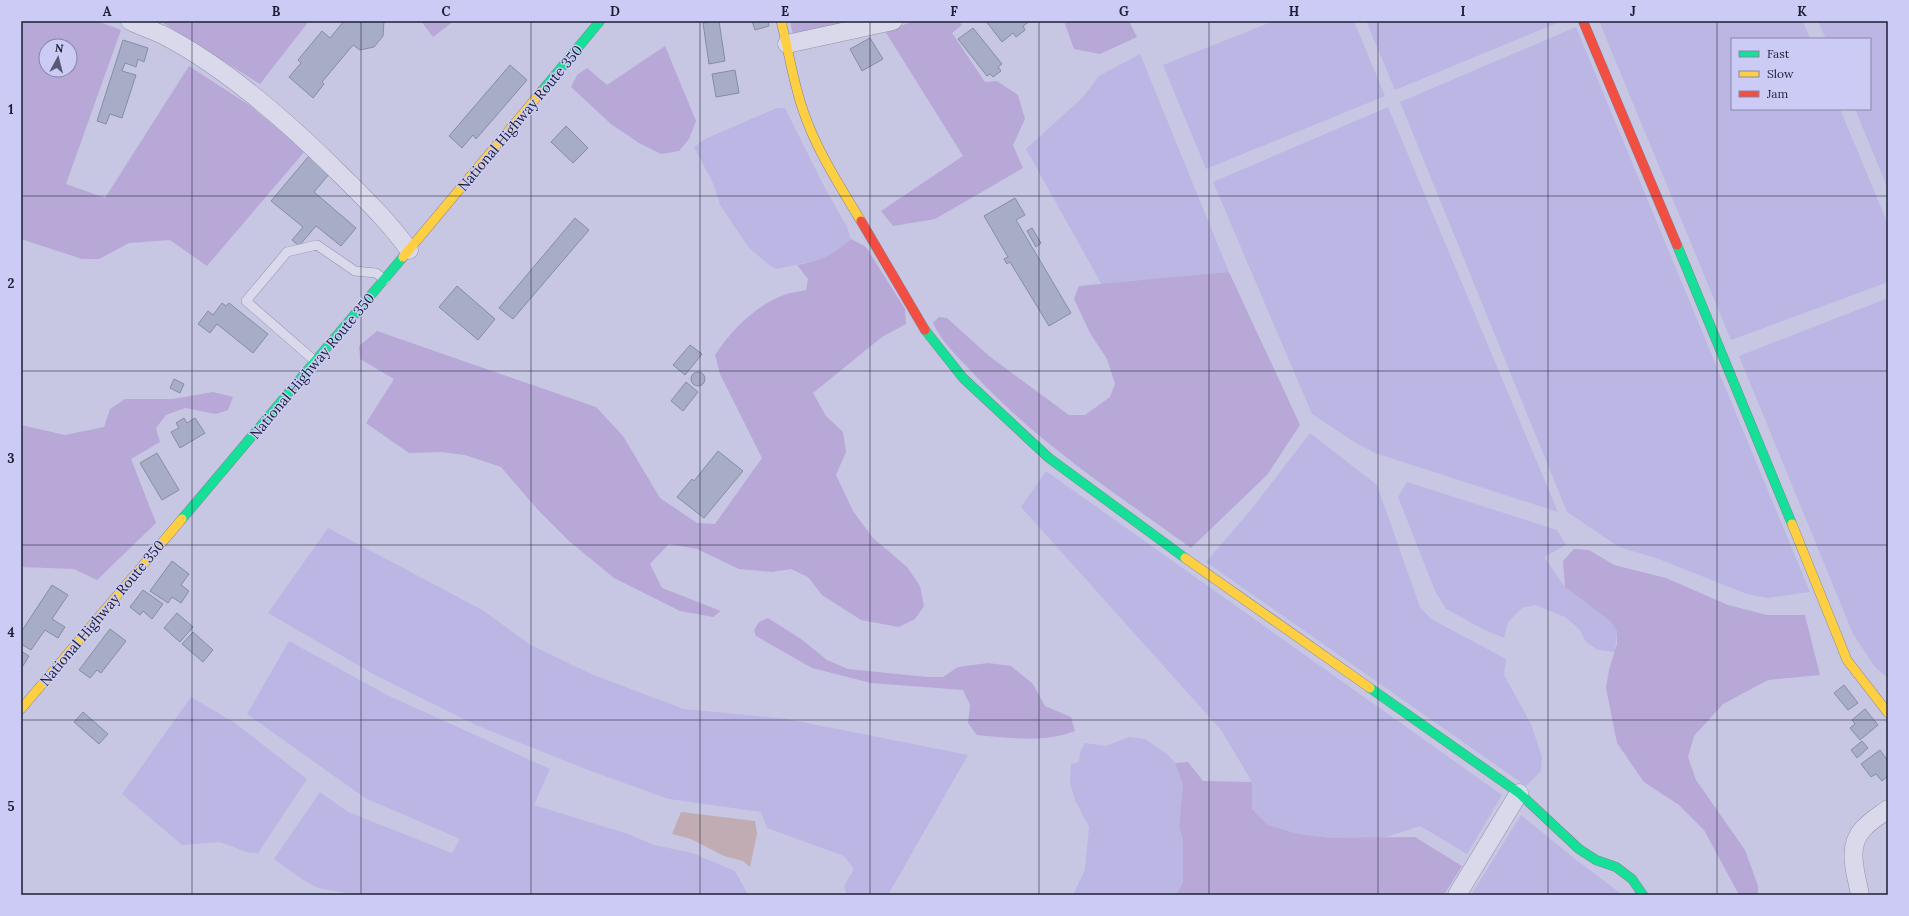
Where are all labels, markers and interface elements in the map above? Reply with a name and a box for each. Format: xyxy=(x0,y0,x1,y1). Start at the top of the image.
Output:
text: A xyxy=(103,3,112,20)
text: B xyxy=(272,3,281,20)
text: C xyxy=(442,3,451,20)
text: D xyxy=(610,3,620,20)
text: E xyxy=(781,3,789,20)
text: F xyxy=(950,3,958,20)
text: G xyxy=(1119,3,1129,20)
text: H xyxy=(1289,3,1299,20)
text: I xyxy=(1460,3,1466,20)
text: J xyxy=(1630,3,1636,20)
text: K xyxy=(1797,3,1807,20)
north arrow xyxy=(38,38,78,78)
legend xyxy=(1731,38,1871,110)
text: N xyxy=(54,41,65,56)
street label: National Highway Route 350 xyxy=(454,41,586,195)
text: Fast xyxy=(1767,46,1790,61)
text: Slow xyxy=(1767,66,1794,81)
text: Jam xyxy=(1766,86,1788,101)
text: 1 xyxy=(8,101,14,118)
text: 2 xyxy=(8,275,15,292)
street label: National Highway Route 350 xyxy=(246,289,378,443)
text: 3 xyxy=(7,450,15,467)
street label: National Highway Route 350 xyxy=(36,536,168,690)
text: 4 xyxy=(7,624,15,641)
text: 5 xyxy=(7,798,15,815)

